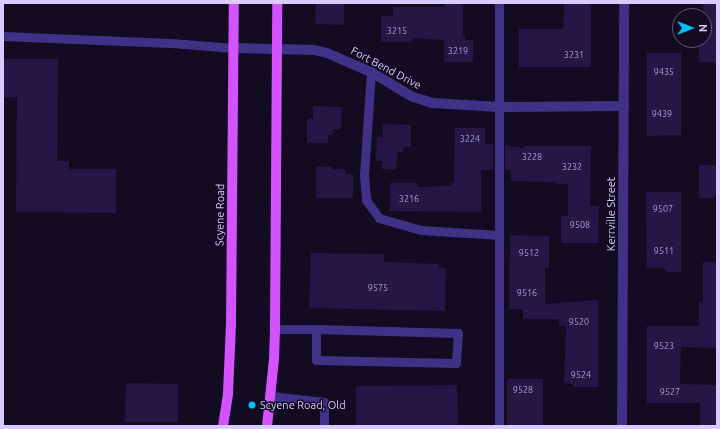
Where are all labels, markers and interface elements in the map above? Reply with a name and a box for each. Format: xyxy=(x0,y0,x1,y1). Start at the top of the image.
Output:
north arrow xyxy=(672,8,712,48)
text: N xyxy=(697,24,709,32)
house number: 3215 xyxy=(387,26,407,36)
street label: Fort Bend Drive xyxy=(349,44,423,92)
house number: 3219 xyxy=(448,46,468,56)
house number: 3231 xyxy=(564,50,584,60)
house number: 9435 xyxy=(654,67,674,77)
house number: 9439 xyxy=(652,109,672,119)
house number: 3224 xyxy=(460,134,480,144)
house number: 3228 xyxy=(522,152,542,162)
house number: 3232 xyxy=(562,162,582,172)
street label: Kerrville Street xyxy=(604,177,618,251)
street label: Scyene Road xyxy=(213,184,227,246)
house number: 3216 xyxy=(399,194,419,204)
house number: 9507 xyxy=(653,204,673,214)
house number: 9508 xyxy=(570,220,590,230)
house number: 9511 xyxy=(654,246,674,256)
house number: 9512 xyxy=(519,248,539,258)
house number: 9575 xyxy=(368,283,388,293)
house number: 9516 xyxy=(517,288,537,298)
house number: 9520 xyxy=(569,317,589,327)
house number: 9523 xyxy=(654,341,674,351)
house number: 9524 xyxy=(571,370,591,380)
house number: 9528 xyxy=(513,385,533,395)
house number: 9527 xyxy=(660,387,680,397)
place label: Scyene Road, Old xyxy=(260,398,346,412)
marker: Scyene Road, Old xyxy=(247,400,257,410)

